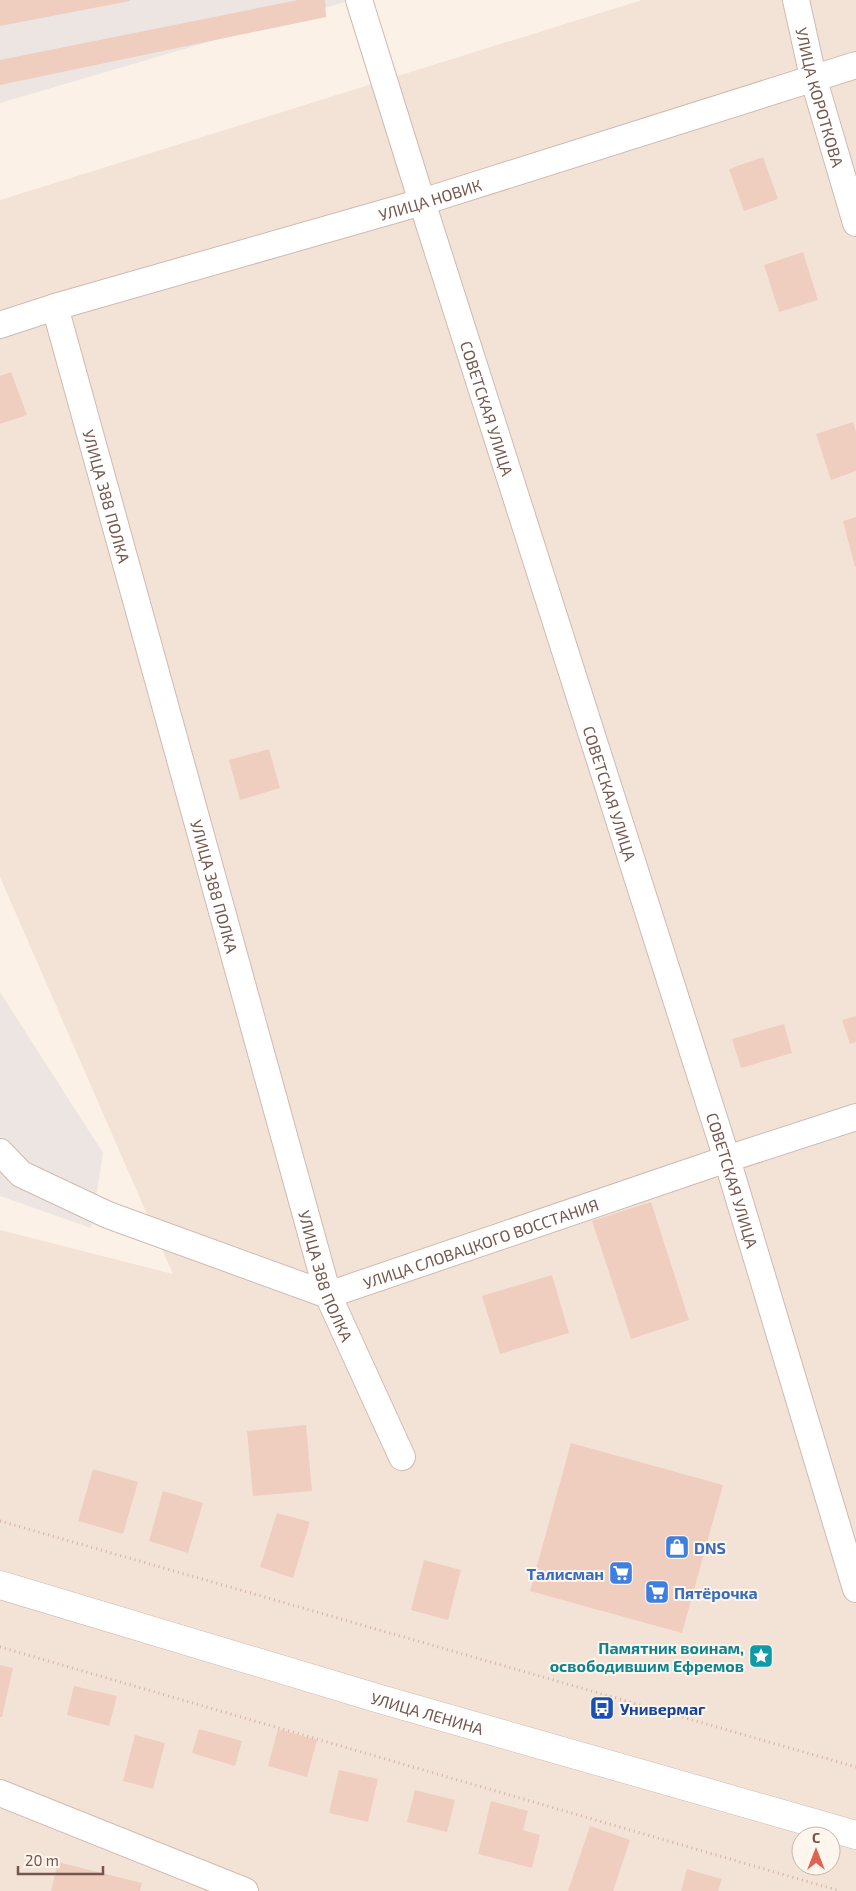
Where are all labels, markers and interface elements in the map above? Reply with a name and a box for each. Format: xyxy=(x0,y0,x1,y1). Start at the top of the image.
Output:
street label: УЛИЦА КОРОТКОВА xyxy=(793,25,848,169)
street label: УЛИЦА НОВИК xyxy=(376,174,484,223)
street label: СОВЕТСКАЯ УЛИЦА xyxy=(457,338,518,478)
street label: УЛИЦА 388 ПОЛКА xyxy=(80,427,135,565)
street label: СОВЕТСКАЯ УЛИЦА xyxy=(580,723,641,863)
street label: УЛИЦА 388 ПОЛКА xyxy=(188,817,243,955)
street label: СОВЕТСКАЯ УЛИЦА xyxy=(703,1110,763,1250)
street label: УЛИЦА СЛОВАЦКОГО ВОССТАНИЯ xyxy=(360,1194,601,1292)
street label: УЛИЦА 388 ПОЛКА xyxy=(295,1208,357,1344)
shop icon: DNS xyxy=(664,1534,690,1560)
place label: DNS xyxy=(694,1538,726,1557)
supermarket icon: Талисман xyxy=(608,1560,634,1586)
place label: Талисман xyxy=(526,1564,604,1583)
supermarket icon: Пятёрочка xyxy=(644,1579,670,1605)
place label: Пятёрочка xyxy=(674,1583,758,1602)
place label: Памятник воинам, освободившим Ефремов xyxy=(550,1638,744,1675)
place icon: Памятник воинам, освободившим Ефремов xyxy=(748,1643,774,1669)
street label: УЛИЦА ЛЕНИНА xyxy=(369,1687,486,1738)
bus stop icon: Универмаг xyxy=(589,1695,615,1721)
place label: Универмаг xyxy=(620,1699,706,1718)
north arrow xyxy=(791,1826,841,1876)
text: С xyxy=(812,1829,820,1846)
scale bar xyxy=(18,1844,102,1876)
text: 20 m xyxy=(25,1851,59,1869)

